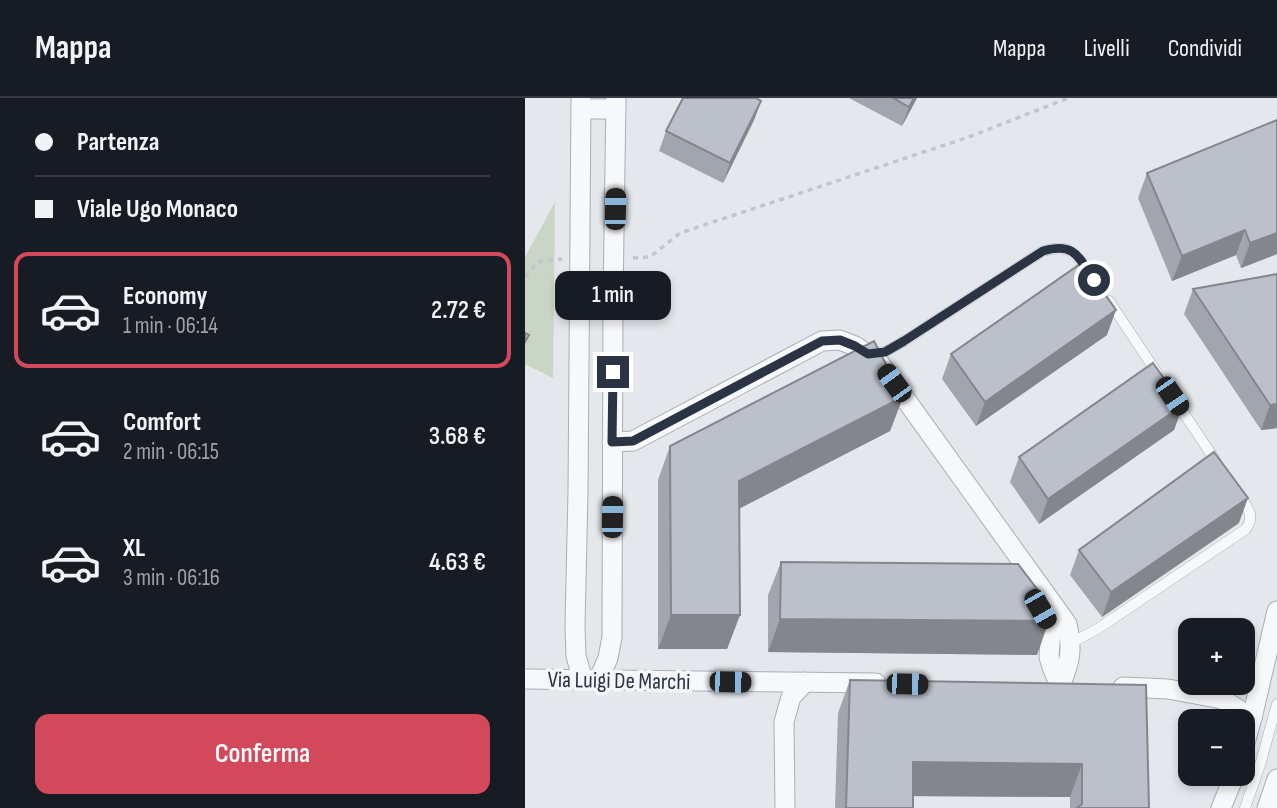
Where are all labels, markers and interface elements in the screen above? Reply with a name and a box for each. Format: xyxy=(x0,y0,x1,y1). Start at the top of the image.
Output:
text: Mappa xyxy=(35,28,111,68)
text: Mappa xyxy=(993,34,1046,63)
text: Livelli xyxy=(1084,34,1130,63)
text: Condividi xyxy=(1168,34,1242,63)
text: Partenza xyxy=(77,127,159,158)
car xyxy=(605,188,626,230)
text: Viale Ugo Monaco xyxy=(77,194,238,225)
route start xyxy=(1078,264,1110,296)
callout: 1 min xyxy=(555,271,671,320)
icon: car xyxy=(39,279,102,342)
text: Economy xyxy=(123,281,207,312)
text: 1 min xyxy=(592,281,634,309)
text: 2.72 € xyxy=(431,295,486,326)
text: 1 min · 06:14 xyxy=(123,312,218,340)
route end xyxy=(597,356,629,388)
car xyxy=(874,360,915,406)
car xyxy=(1152,373,1193,419)
icon: car xyxy=(39,405,102,468)
text: Comfort xyxy=(123,407,201,438)
text: 3.68 € xyxy=(429,421,486,452)
text: 2 min · 06:15 xyxy=(123,438,219,466)
car xyxy=(602,496,623,538)
icon: car xyxy=(39,531,102,594)
text: XL xyxy=(123,533,145,564)
text: 4.63 € xyxy=(429,547,486,578)
text: 3 min · 06:16 xyxy=(123,564,220,592)
car xyxy=(1021,586,1060,632)
map controls xyxy=(1178,618,1255,786)
button: + xyxy=(1178,618,1255,695)
street label: Via Luigi De Marchi xyxy=(547,666,691,696)
car xyxy=(709,671,752,693)
car xyxy=(886,673,929,695)
button: − xyxy=(1178,709,1255,786)
button: Conferma xyxy=(35,714,490,794)

